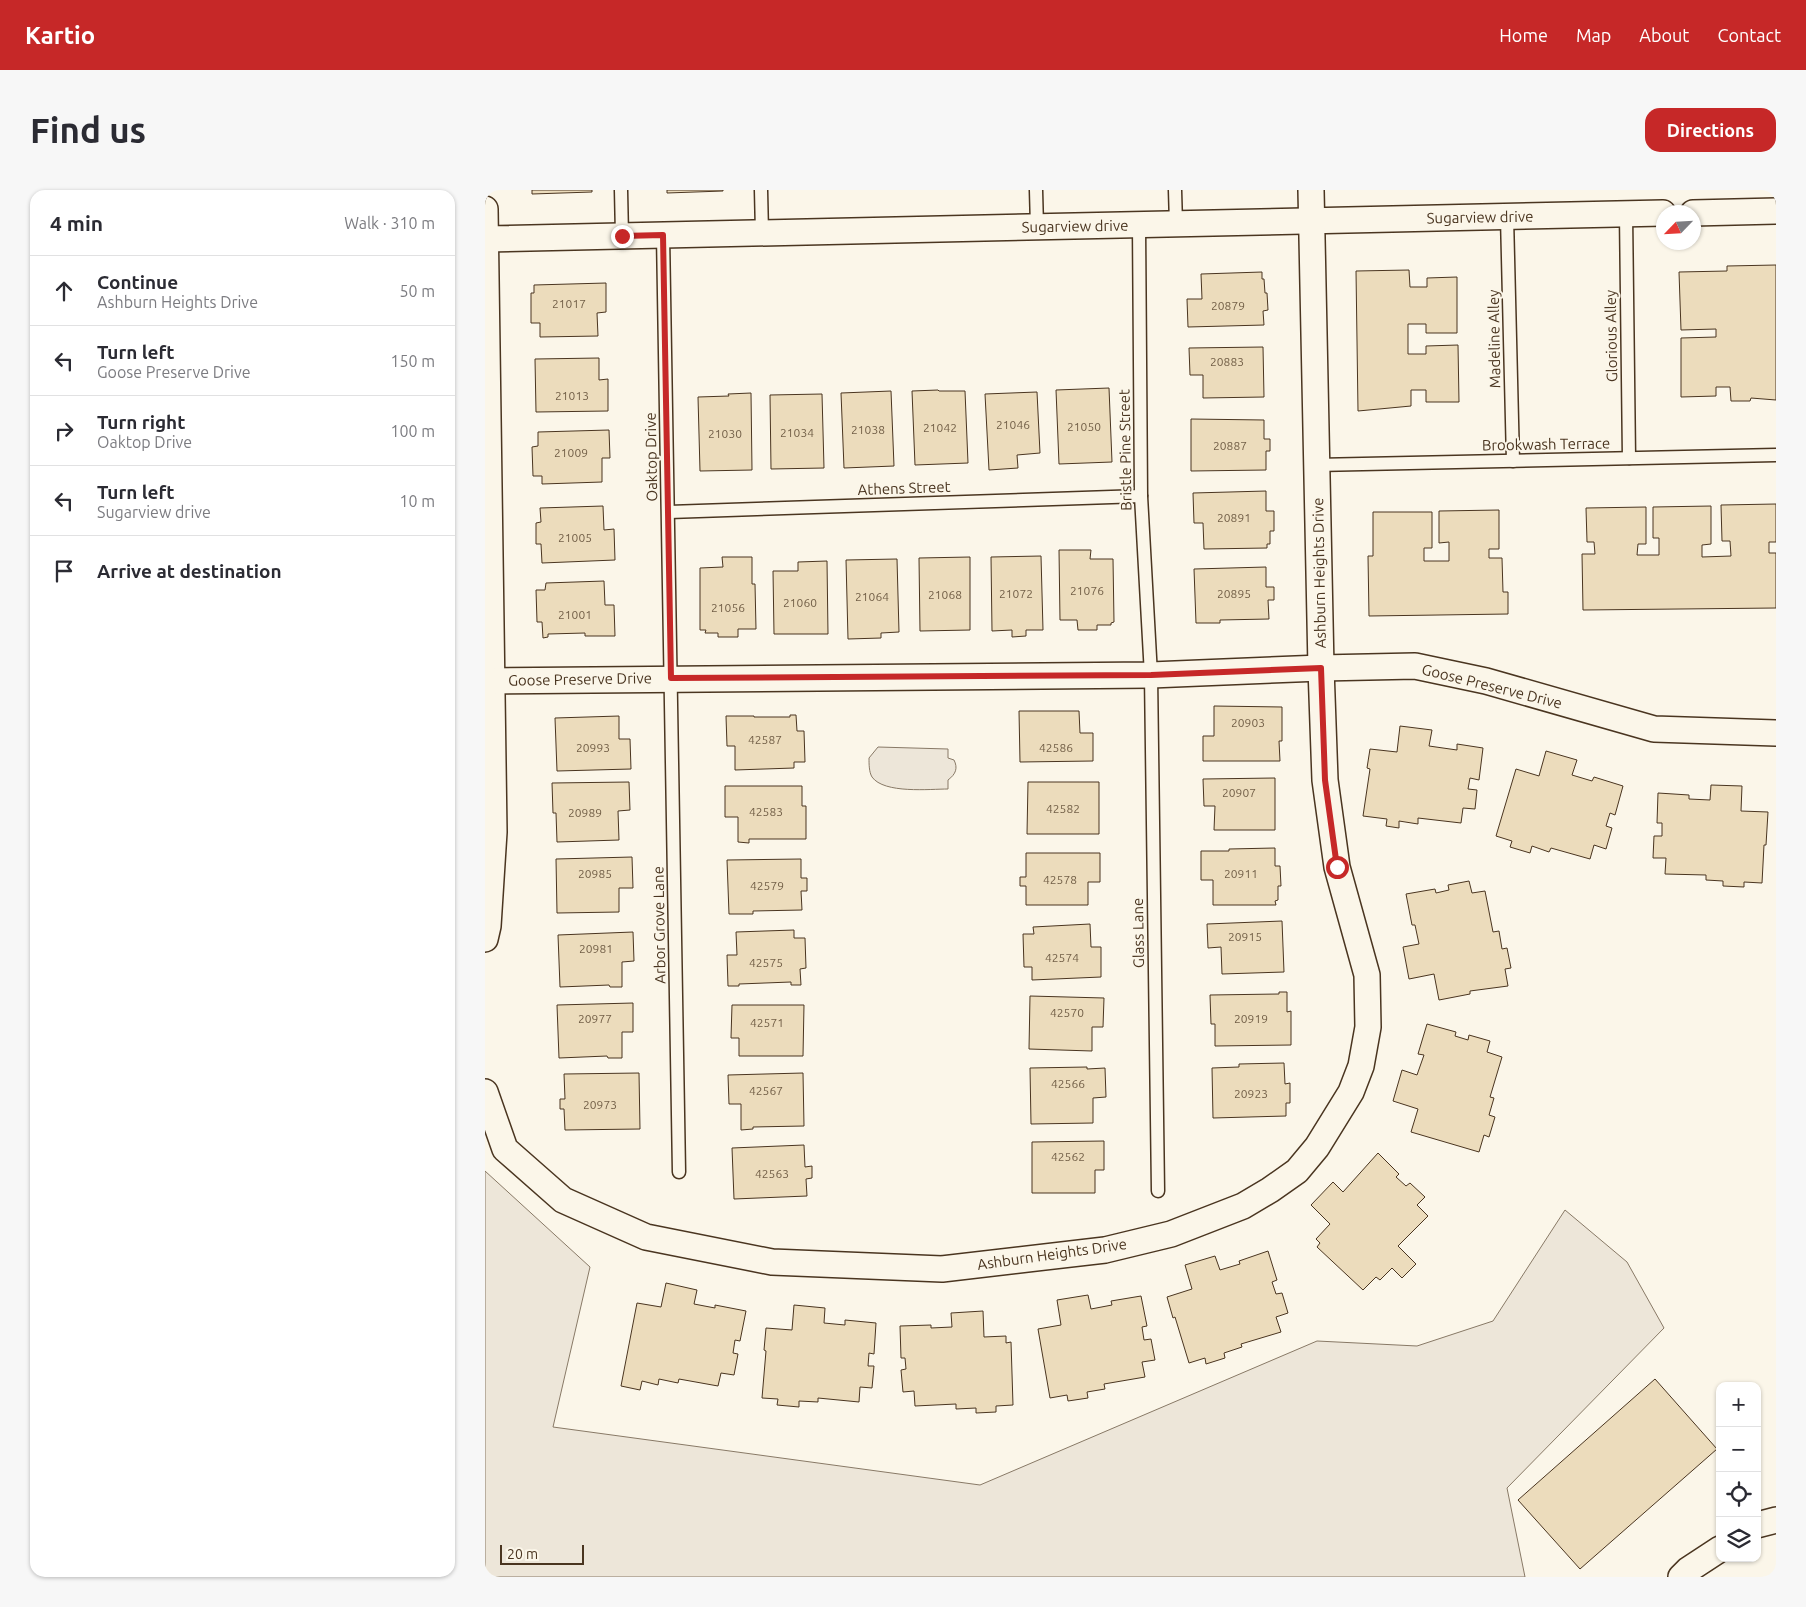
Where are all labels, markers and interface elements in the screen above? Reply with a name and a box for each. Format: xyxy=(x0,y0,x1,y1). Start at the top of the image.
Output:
text: Kartio xyxy=(25,22,95,49)
text: Home xyxy=(1499,25,1548,45)
text: Map xyxy=(1576,25,1611,45)
text: About xyxy=(1639,25,1689,45)
text: Contact xyxy=(1717,25,1781,45)
button: Directions xyxy=(1645,108,1776,152)
text: Find us xyxy=(30,110,146,150)
north arrow xyxy=(1656,205,1701,250)
street label: Sugarview drive xyxy=(1426,208,1534,226)
text: 4 min xyxy=(50,211,103,235)
text: Walk · 310 m xyxy=(344,214,435,232)
street label: Sugarview drive xyxy=(1021,217,1129,235)
route end xyxy=(611,225,634,248)
text: Continue xyxy=(97,271,178,293)
icon: ahead xyxy=(50,277,78,305)
text: 50 m xyxy=(399,282,435,300)
street label: Madeline Alley xyxy=(1485,289,1503,389)
street label: Glorious Alley xyxy=(1602,290,1620,382)
text: Ashburn Heights Drive xyxy=(97,293,258,311)
house number: 21017 xyxy=(552,297,586,310)
house number: 20879 xyxy=(1211,299,1245,312)
text: Turn left xyxy=(97,341,175,363)
icon: left xyxy=(50,347,78,375)
text: 150 m xyxy=(390,352,435,370)
house number: 20883 xyxy=(1210,355,1244,368)
text: Goose Preserve Drive xyxy=(97,363,251,381)
house number: 21013 xyxy=(555,389,589,402)
street label: Bristle Pine Street xyxy=(1115,389,1135,511)
text: Turn right xyxy=(97,411,185,433)
street label: Oaktop Drive xyxy=(642,412,660,502)
icon: right xyxy=(50,417,78,445)
house number: 21046 xyxy=(996,418,1030,431)
house number: 21050 xyxy=(1067,420,1101,433)
house number: 21042 xyxy=(923,421,957,434)
text: 100 m xyxy=(390,422,435,440)
house number: 21038 xyxy=(851,423,885,436)
house number: 21034 xyxy=(780,426,814,439)
house number: 21030 xyxy=(708,427,742,440)
text: Oaktop Drive xyxy=(97,433,192,451)
street label: Brookwash Terrace xyxy=(1482,434,1610,454)
house number: 20887 xyxy=(1213,439,1247,452)
house number: 21009 xyxy=(554,446,588,459)
street label: Athens Street xyxy=(857,478,951,498)
text: Turn left xyxy=(97,481,175,503)
icon: left xyxy=(50,487,78,515)
text: 10 m xyxy=(399,492,435,510)
street label: Ashburn Heights Drive xyxy=(1309,497,1329,649)
text: Sugarview drive xyxy=(97,503,211,521)
house number: 20891 xyxy=(1217,511,1251,524)
house number: 21005 xyxy=(558,531,592,544)
icon: arrive xyxy=(50,557,78,585)
text: Arrive at destination xyxy=(97,560,282,582)
house number: 21076 xyxy=(1070,584,1104,597)
house number: 21072 xyxy=(999,587,1033,600)
house number: 20895 xyxy=(1217,587,1251,600)
house number: 21068 xyxy=(928,588,962,601)
house number: 21064 xyxy=(855,590,889,603)
house number: 21060 xyxy=(783,596,817,609)
house number: 21056 xyxy=(711,601,745,614)
house number: 21001 xyxy=(558,608,592,621)
street label: Goose Preserve Drive xyxy=(1420,660,1564,712)
street label: Goose Preserve Drive xyxy=(508,669,652,689)
house number: 20903 xyxy=(1231,716,1265,729)
house number: 42587 xyxy=(748,733,782,746)
house number: 20993 xyxy=(576,741,610,754)
house number: 42586 xyxy=(1039,741,1073,754)
house number: 20907 xyxy=(1222,786,1256,799)
house number: 42582 xyxy=(1046,802,1080,815)
house number: 42583 xyxy=(749,805,783,818)
house number: 20989 xyxy=(568,806,602,819)
route start xyxy=(1326,856,1349,879)
street label: Arbor Grove Lane xyxy=(649,866,669,984)
house number: 20985 xyxy=(578,867,612,880)
house number: 20911 xyxy=(1224,867,1258,880)
house number: 42578 xyxy=(1043,873,1077,886)
house number: 42579 xyxy=(750,879,784,892)
street label: Glass Lane xyxy=(1129,898,1147,968)
house number: 20915 xyxy=(1228,930,1262,943)
house number: 20981 xyxy=(579,942,613,955)
house number: 42574 xyxy=(1045,951,1079,964)
house number: 42575 xyxy=(749,956,783,969)
house number: 42570 xyxy=(1050,1006,1084,1019)
house number: 20977 xyxy=(578,1012,612,1025)
house number: 20919 xyxy=(1234,1012,1268,1025)
house number: 42571 xyxy=(750,1016,784,1029)
house number: 42566 xyxy=(1051,1077,1085,1090)
house number: 42567 xyxy=(749,1084,783,1097)
house number: 20923 xyxy=(1234,1087,1268,1100)
house number: 20973 xyxy=(583,1098,617,1111)
house number: 42562 xyxy=(1051,1150,1085,1163)
house number: 42563 xyxy=(755,1167,789,1180)
street label: Ashburn Heights Drive xyxy=(976,1235,1128,1273)
map controls xyxy=(1716,1382,1761,1562)
button: + xyxy=(1716,1382,1761,1427)
button: − xyxy=(1716,1427,1761,1472)
button: locate xyxy=(1716,1472,1761,1517)
button: layers xyxy=(1716,1517,1761,1562)
scale bar xyxy=(500,1542,584,1565)
text: 20 m xyxy=(507,1546,538,1562)

